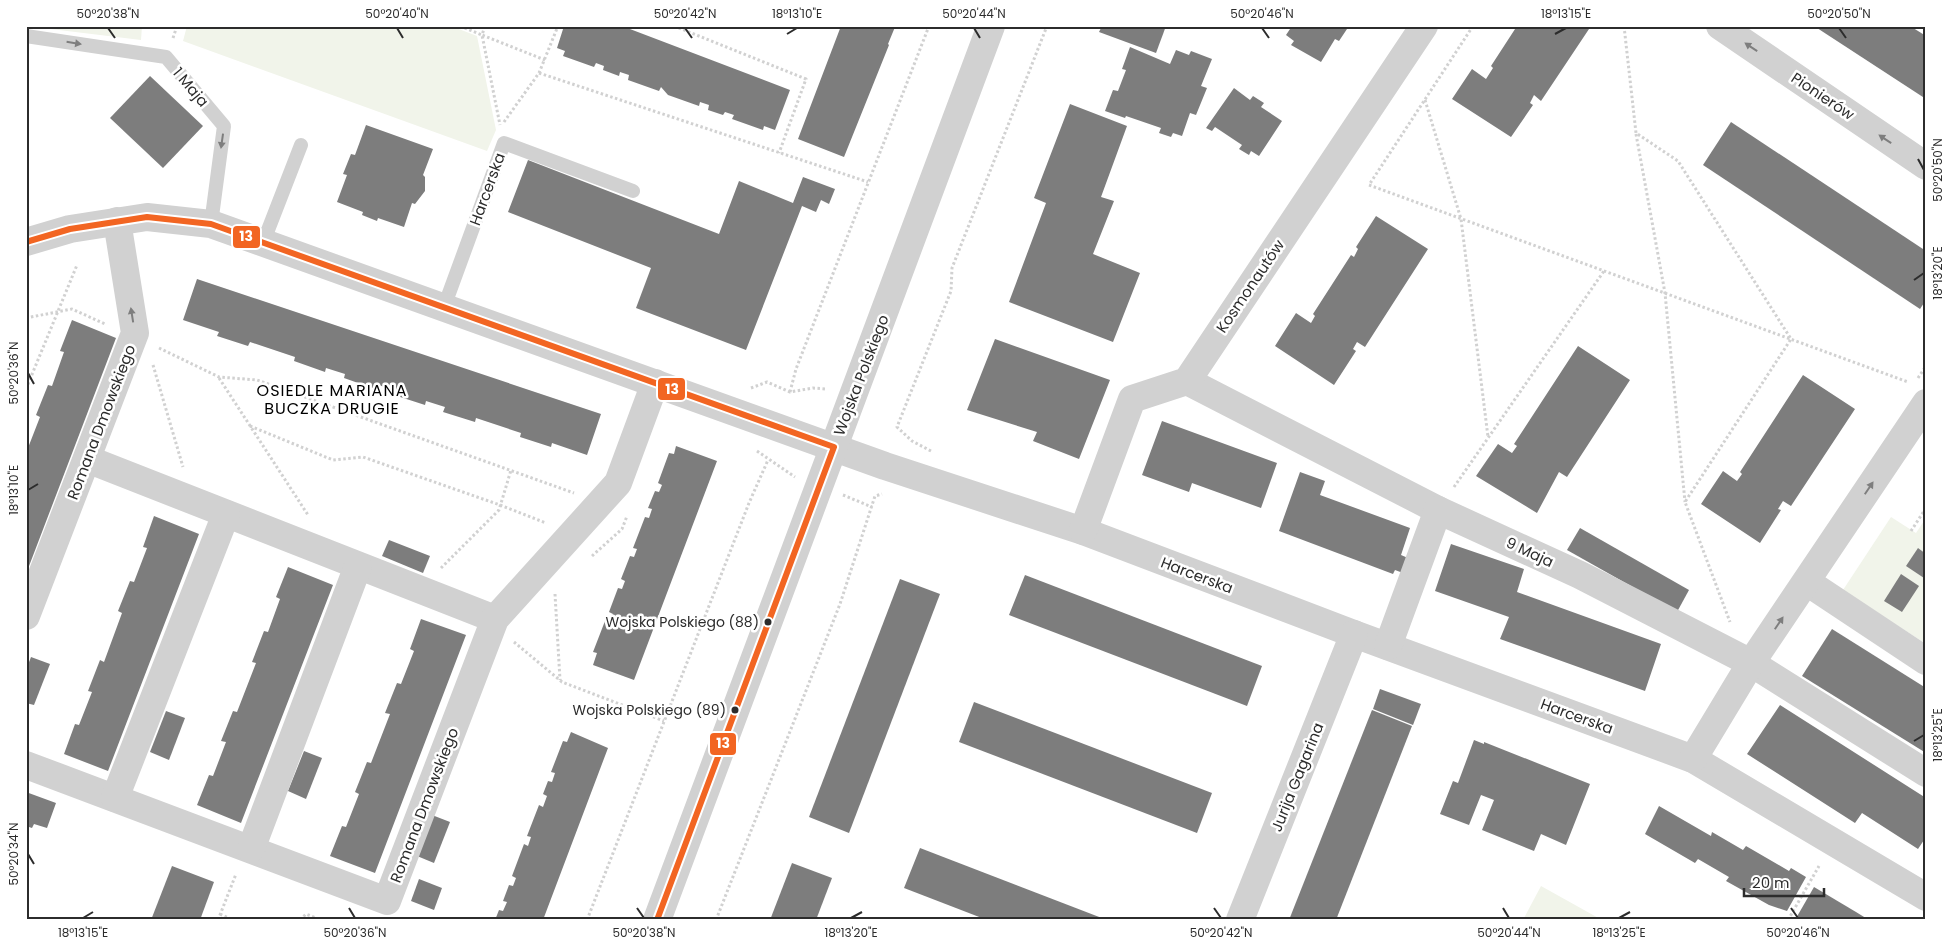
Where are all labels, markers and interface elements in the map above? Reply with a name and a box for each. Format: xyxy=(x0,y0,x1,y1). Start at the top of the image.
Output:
text: 50°20'38"N xyxy=(77,5,139,22)
text: 50°20'40"N xyxy=(365,5,429,22)
text: 50°20'42"N xyxy=(654,5,716,22)
text: 18°13'10"E xyxy=(772,5,822,22)
text: 50°20'44"N xyxy=(942,5,1006,22)
text: 50°20'46"N xyxy=(1230,5,1294,22)
text: 18°13'15"E xyxy=(1541,5,1591,22)
text: 50°20'50"N xyxy=(1807,5,1871,22)
one-way arrow xyxy=(67,39,83,47)
one-way arrow xyxy=(1744,42,1758,52)
street label: 1 Maja xyxy=(168,63,214,111)
street label: Pionierów xyxy=(1787,67,1859,125)
one-way arrow xyxy=(218,133,226,149)
one-way arrow xyxy=(1879,134,1892,144)
text: 50°20'50"N xyxy=(1929,138,1946,202)
street label: Harcerska xyxy=(464,150,510,228)
line badge: 13 xyxy=(232,225,261,249)
text: 13 xyxy=(239,226,253,246)
street label: Kosmonautów xyxy=(1211,235,1289,337)
text: 18°13'20"E xyxy=(1929,246,1946,300)
one-way arrow xyxy=(127,306,135,322)
street label: Wojska Polskiego xyxy=(828,312,894,438)
text: 50°20'36"N xyxy=(5,342,22,404)
street label: Romana Dmowskiego xyxy=(62,342,140,502)
line badge: 13 xyxy=(657,377,686,401)
district label: OSIEDLE MARIANA BUCZKA DRUGIE xyxy=(257,379,407,420)
text: 13 xyxy=(665,379,679,399)
text: 18°13'10"E xyxy=(5,465,22,515)
one-way arrow xyxy=(1865,481,1874,494)
street label: 9 Maja xyxy=(1503,532,1557,572)
street label: Harcerska xyxy=(1158,552,1236,598)
place label: Wojska Polskiego (88) xyxy=(605,612,759,632)
one-way arrow xyxy=(1774,616,1784,629)
marker: Wojska Polskiego (88) xyxy=(763,617,773,627)
street label: Harcerska xyxy=(1538,693,1616,739)
place label: Wojska Polskiego (89) xyxy=(573,700,726,720)
marker: Wojska Polskiego (89) xyxy=(730,705,740,715)
text: 18°13'25"E xyxy=(1929,708,1946,762)
street label: Jurija Gagarina xyxy=(1266,719,1328,835)
street label: Romana Dmowskiego xyxy=(385,725,463,885)
line badge: 13 xyxy=(709,732,737,756)
text: 13 xyxy=(716,733,730,753)
text: 50°20'34"N xyxy=(5,823,22,885)
scale bar xyxy=(1744,866,1824,898)
text: 20 m xyxy=(1752,872,1790,893)
text: 18°13'15"E xyxy=(58,924,108,941)
text: 50°20'36"N xyxy=(324,924,386,941)
text: 50°20'38"N xyxy=(613,924,675,941)
text: 18°13'20"E xyxy=(824,924,878,941)
text: 50°20'42"N xyxy=(1190,924,1252,941)
text: 50°20'44"N xyxy=(1477,924,1541,941)
text: 18°13'25"E xyxy=(1592,924,1646,941)
text: 50°20'46"N xyxy=(1766,924,1830,941)

